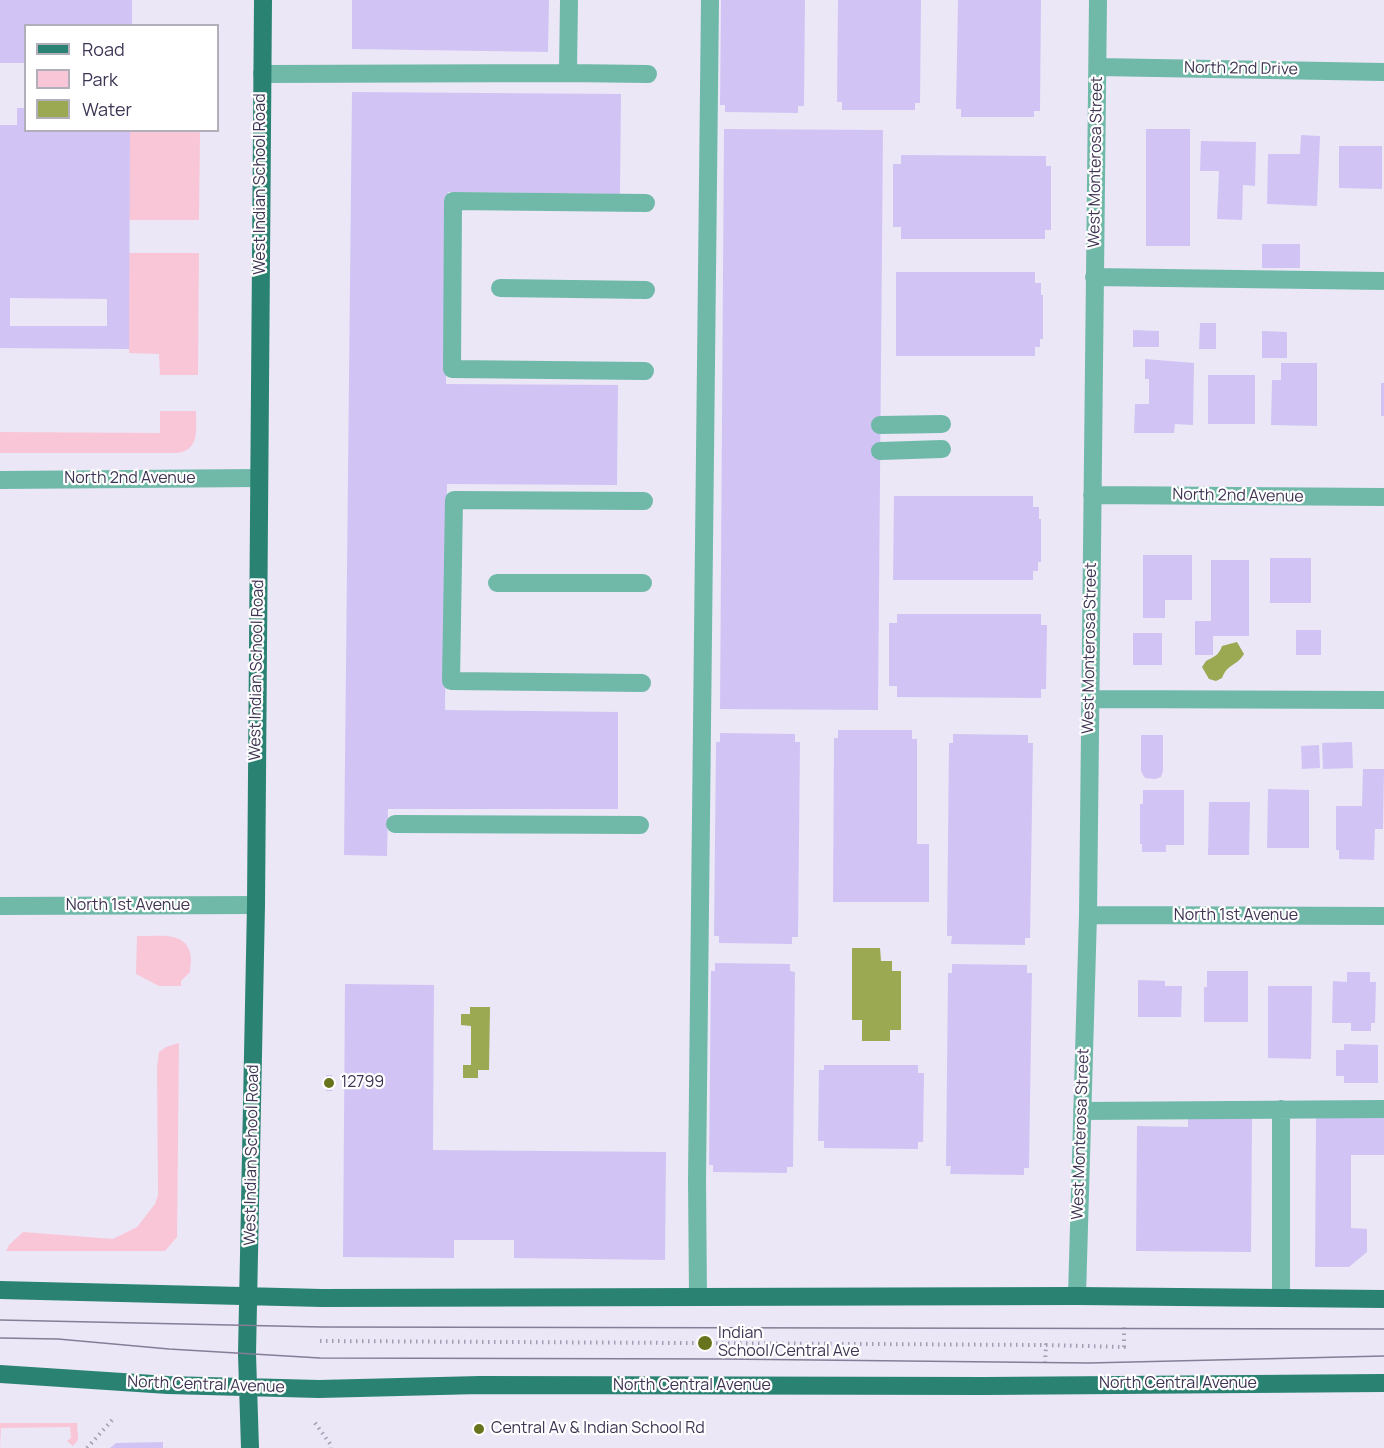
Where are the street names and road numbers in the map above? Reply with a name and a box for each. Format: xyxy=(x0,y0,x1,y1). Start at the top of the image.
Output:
street label: North 2nd Drive xyxy=(1184,58,1298,80)
street label: West Monterosa Street xyxy=(1085,76,1107,248)
street label: West Indian School Road xyxy=(251,93,271,275)
street label: North 2nd Avenue xyxy=(64,469,196,489)
street label: North 2nd Avenue xyxy=(1172,485,1304,507)
street label: West Monterosa Street xyxy=(1079,562,1101,734)
street label: West Indian School Road xyxy=(246,579,268,761)
street label: North 1st Avenue xyxy=(66,896,190,916)
street label: North 1st Avenue xyxy=(1174,906,1298,926)
street label: West Monterosa Street xyxy=(1068,1048,1094,1220)
street label: West Indian School Road xyxy=(241,1064,263,1246)
street label: North Central Avenue xyxy=(127,1373,285,1397)
street label: North Central Avenue xyxy=(1099,1374,1257,1394)
street label: North Central Avenue xyxy=(613,1376,771,1396)

